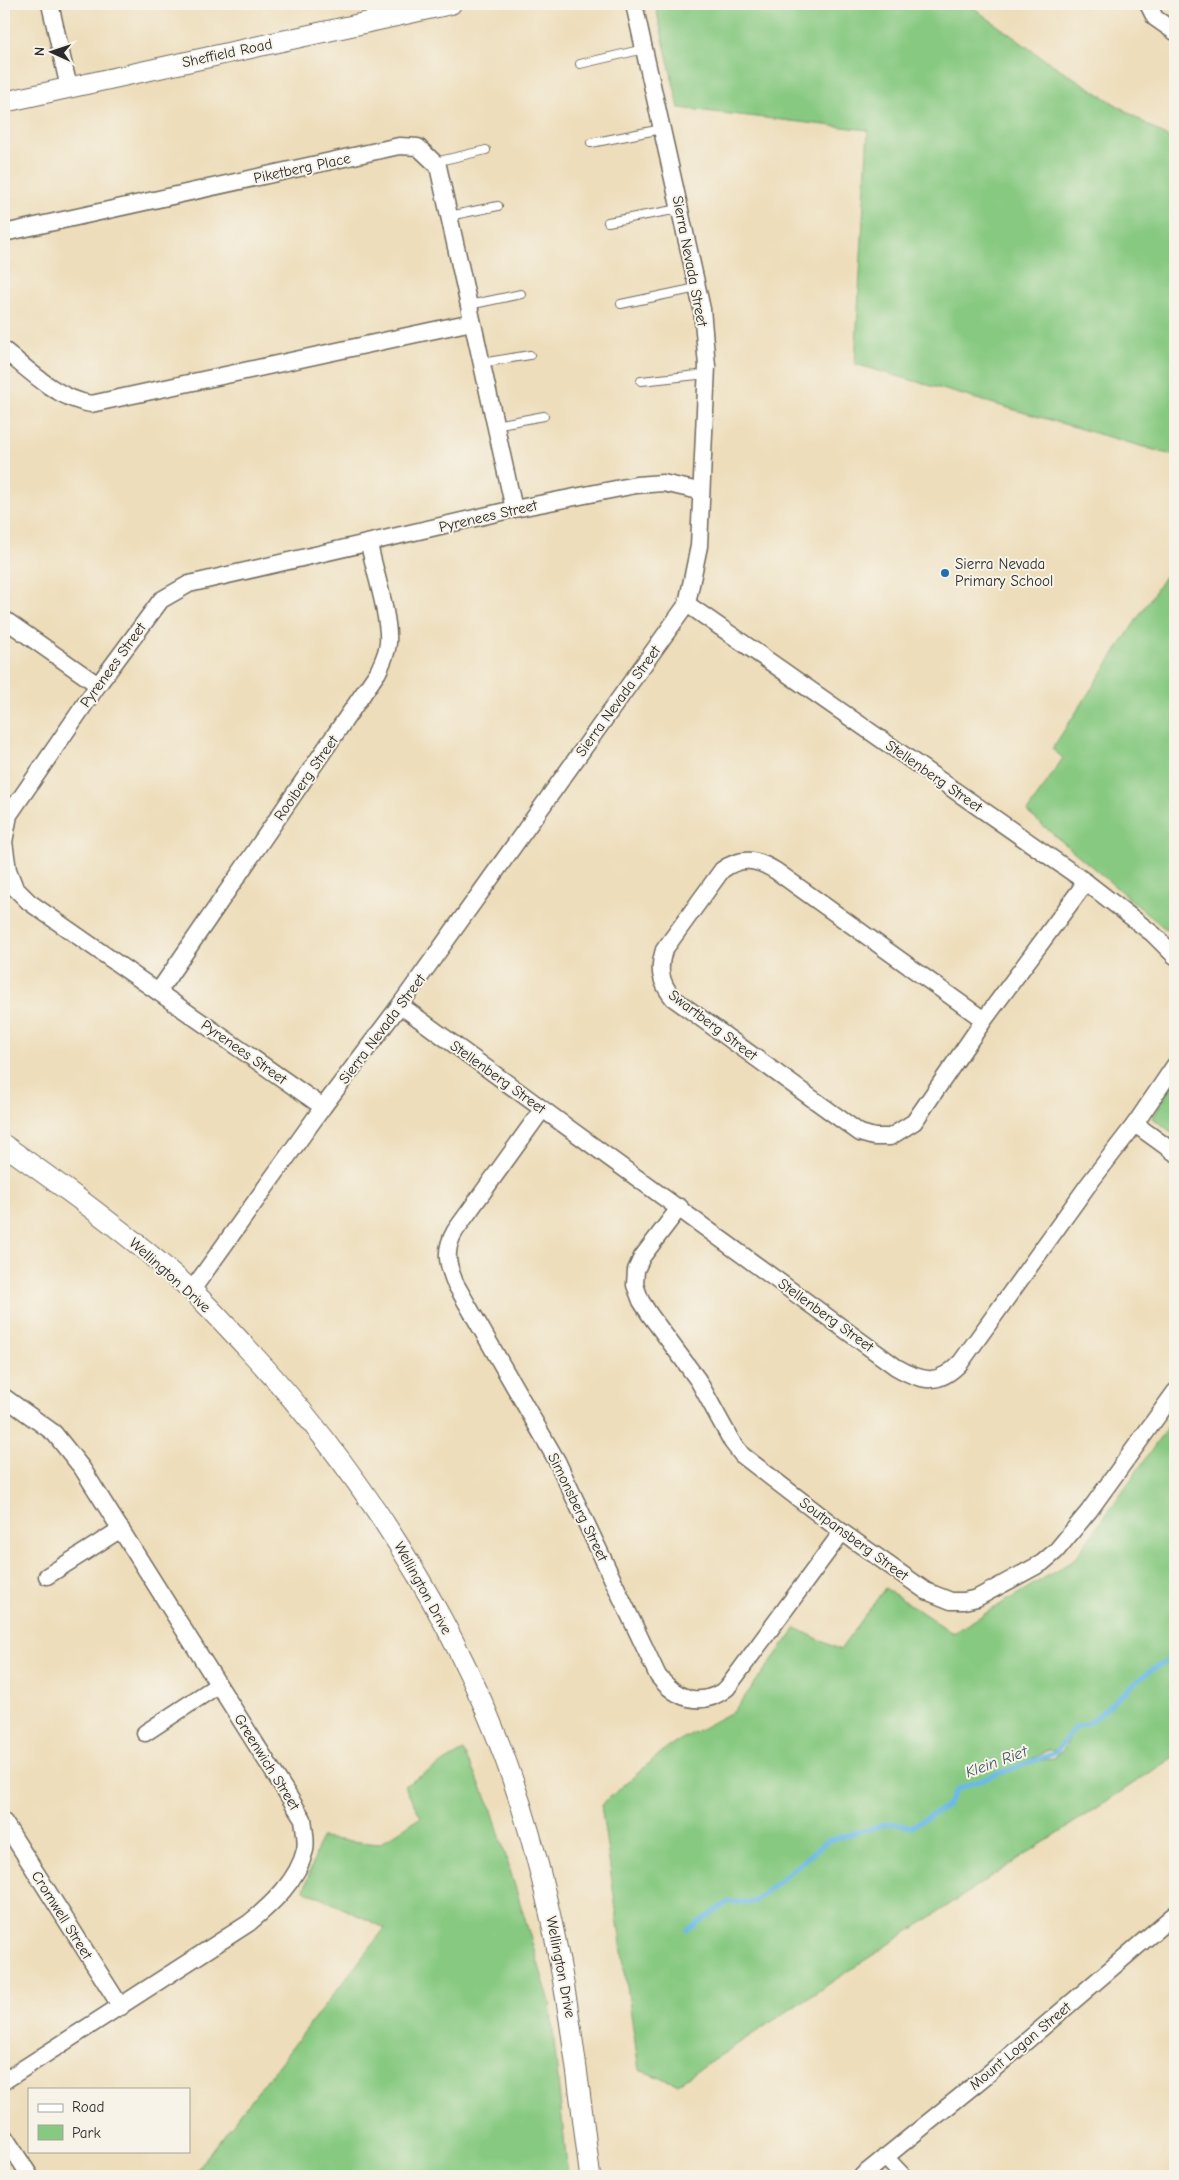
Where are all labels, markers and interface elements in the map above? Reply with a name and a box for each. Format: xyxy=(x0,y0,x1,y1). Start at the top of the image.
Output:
north arrow xyxy=(28,28,78,78)
street label: Sheffield Road xyxy=(180,35,274,71)
text: N xyxy=(31,46,48,56)
street label: Piketberg Place xyxy=(252,149,353,187)
street label: Sierra Nevada Street xyxy=(668,194,712,329)
street label: Pyrenees Street xyxy=(437,496,540,536)
place label: Sierra Nevada Primary School xyxy=(955,555,1053,590)
marker: Sierra Nevada Primary School xyxy=(939,567,951,579)
street label: Pyrenees Street xyxy=(76,619,150,711)
street label: Sierra Nevada Street xyxy=(572,641,665,760)
street label: Rooiberg Street xyxy=(270,731,342,824)
street label: Stellenberg Street xyxy=(882,736,986,816)
street label: Sierra Nevada Street xyxy=(335,970,430,1088)
street label: Swartberg Street xyxy=(665,986,762,1065)
street label: Pyrenees Street xyxy=(198,1016,291,1089)
street label: Stellenberg Street xyxy=(447,1036,550,1118)
street label: Wellington Drive xyxy=(126,1234,215,1317)
street label: Stellenberg Street xyxy=(775,1274,878,1356)
street label: Simonsberg Street xyxy=(544,1450,612,1565)
street label: Soutpansberg Street xyxy=(796,1494,912,1585)
street label: Wellington Drive xyxy=(390,1539,456,1638)
street label: Greenwich Street xyxy=(230,1711,304,1814)
water label: Klein Riet xyxy=(963,1742,1031,1781)
street label: Cromwell Street xyxy=(28,1868,97,1963)
street label: Wellington Drive xyxy=(542,1915,580,2020)
street label: Mount Logan Street xyxy=(965,1998,1075,2094)
legend xyxy=(28,2088,190,2152)
text: Road xyxy=(72,2098,104,2116)
text: Park xyxy=(72,2124,101,2142)

